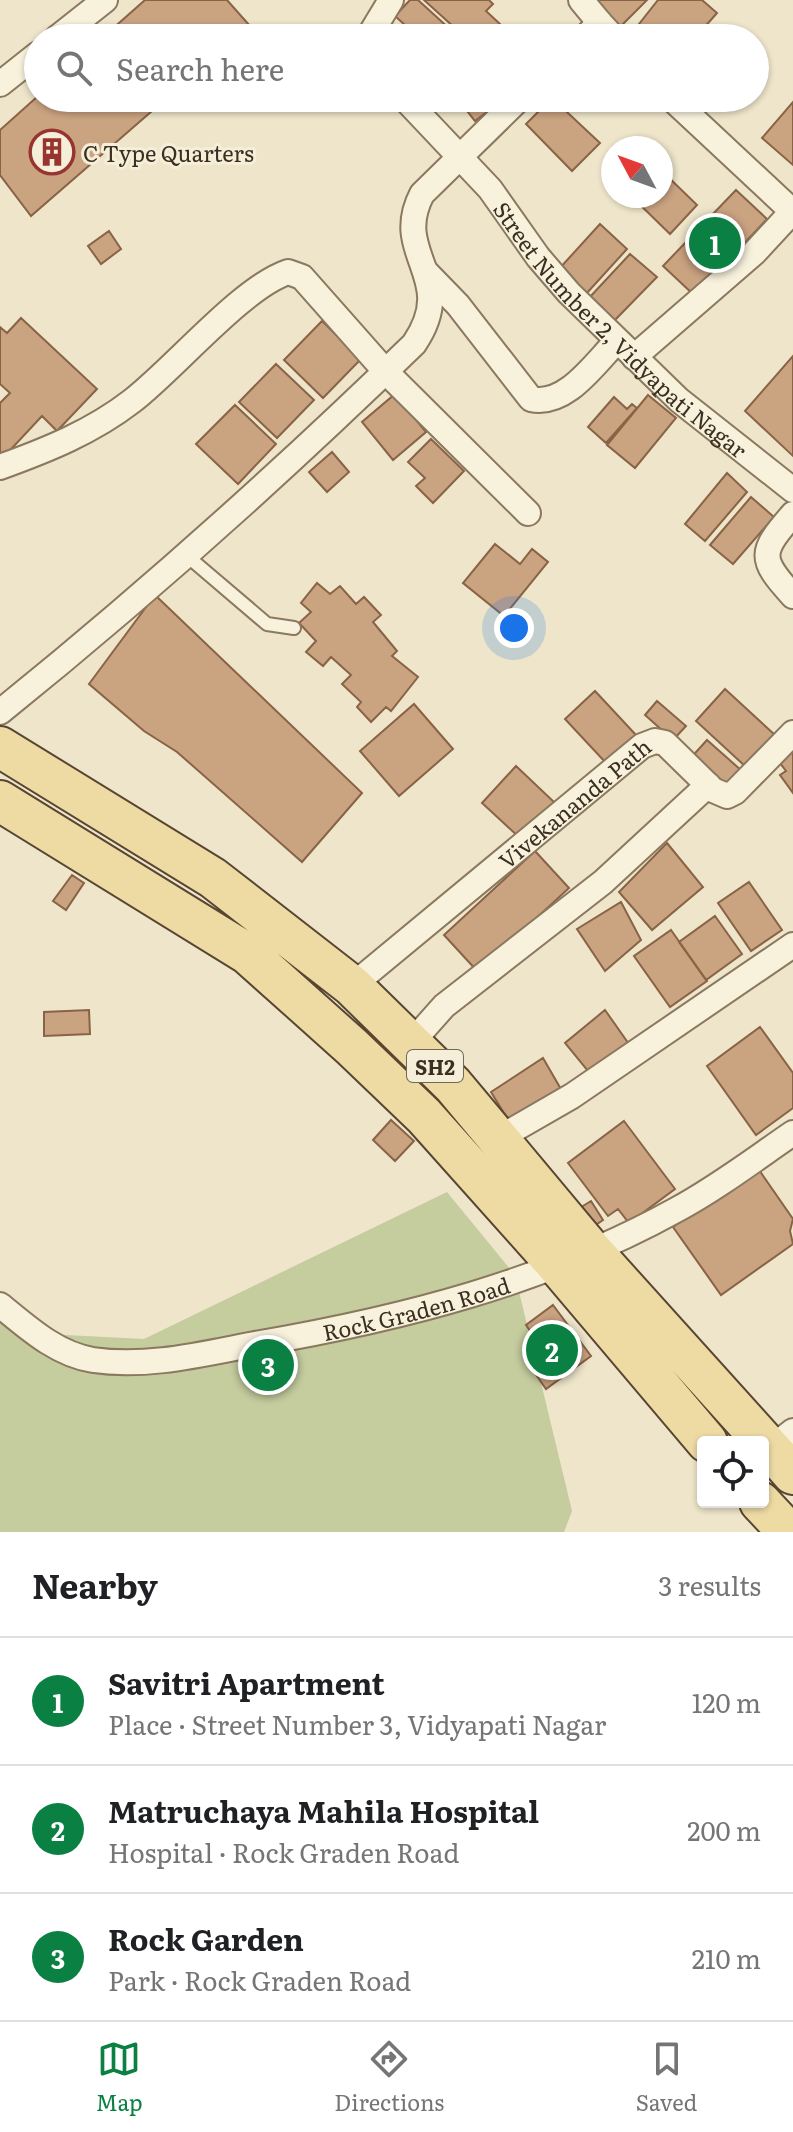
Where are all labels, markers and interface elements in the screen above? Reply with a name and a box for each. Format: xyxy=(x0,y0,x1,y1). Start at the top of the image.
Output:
search box xyxy=(24,24,769,112)
icon: search xyxy=(52,46,96,90)
text: Search here xyxy=(116,46,284,90)
building icon: C Type Quarters xyxy=(28,128,76,176)
place label: C Type Quarters xyxy=(83,136,254,169)
north arrow xyxy=(601,136,673,208)
street label: Street Number 2, Vidyapati Nagar xyxy=(487,194,755,465)
pin: 1 xyxy=(689,213,741,273)
your location xyxy=(494,608,534,648)
street label: Vivekananda Path xyxy=(490,729,657,876)
road number: SH2 xyxy=(407,1050,463,1082)
street label: Rock Graden Road xyxy=(319,1267,514,1348)
pin: 2 xyxy=(526,1320,578,1380)
pin: 3 xyxy=(242,1335,294,1395)
map controls xyxy=(697,1436,769,1508)
button: locate xyxy=(697,1436,769,1508)
text: Nearby xyxy=(32,1559,158,1609)
text: 3 results xyxy=(658,1565,761,1604)
text: Savitri Apartment xyxy=(108,1660,385,1704)
text: 1 xyxy=(53,1682,63,1721)
text: 120 m xyxy=(692,1682,761,1721)
text: Place · Street Number 3, Vidyapati Nagar xyxy=(108,1704,606,1743)
text: Matruchaya Mahila Hospital xyxy=(108,1788,539,1832)
text: 2 xyxy=(51,1810,65,1849)
text: 200 m xyxy=(687,1810,761,1849)
text: Hospital · Rock Graden Road xyxy=(108,1832,459,1871)
text: Rock Garden xyxy=(108,1916,304,1960)
text: 3 xyxy=(51,1938,65,1977)
text: 210 m xyxy=(692,1938,761,1977)
text: Park · Rock Graden Road xyxy=(108,1960,411,1999)
tab: Map xyxy=(96,2037,143,2118)
tab: Directions xyxy=(334,2037,444,2118)
tab: Saved xyxy=(636,2037,697,2118)

